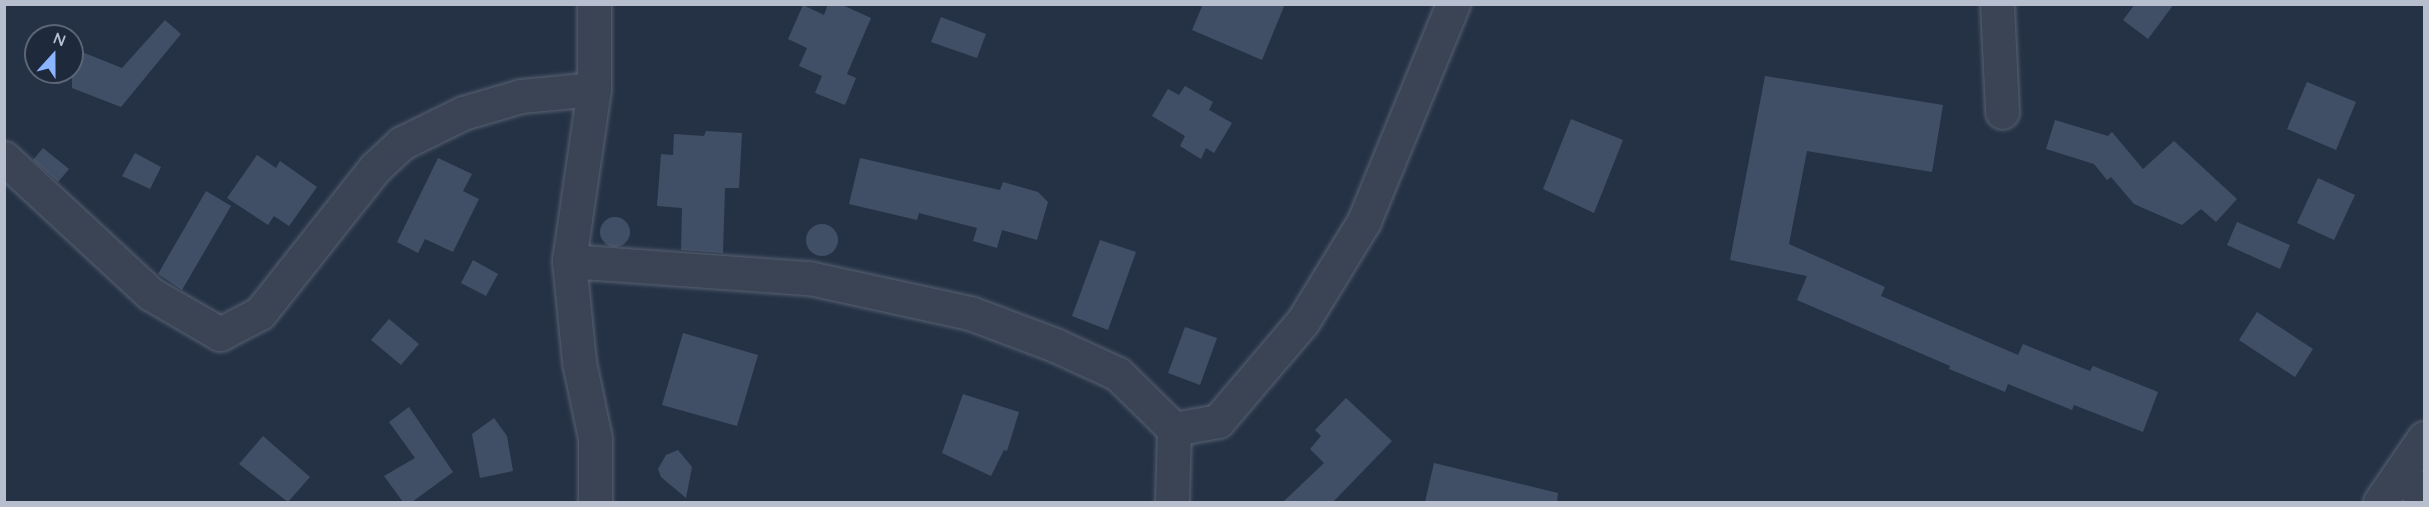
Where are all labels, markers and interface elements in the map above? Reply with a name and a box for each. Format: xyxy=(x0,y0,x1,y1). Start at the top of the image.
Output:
north arrow xyxy=(24,24,84,84)
text: N xyxy=(51,28,69,51)

